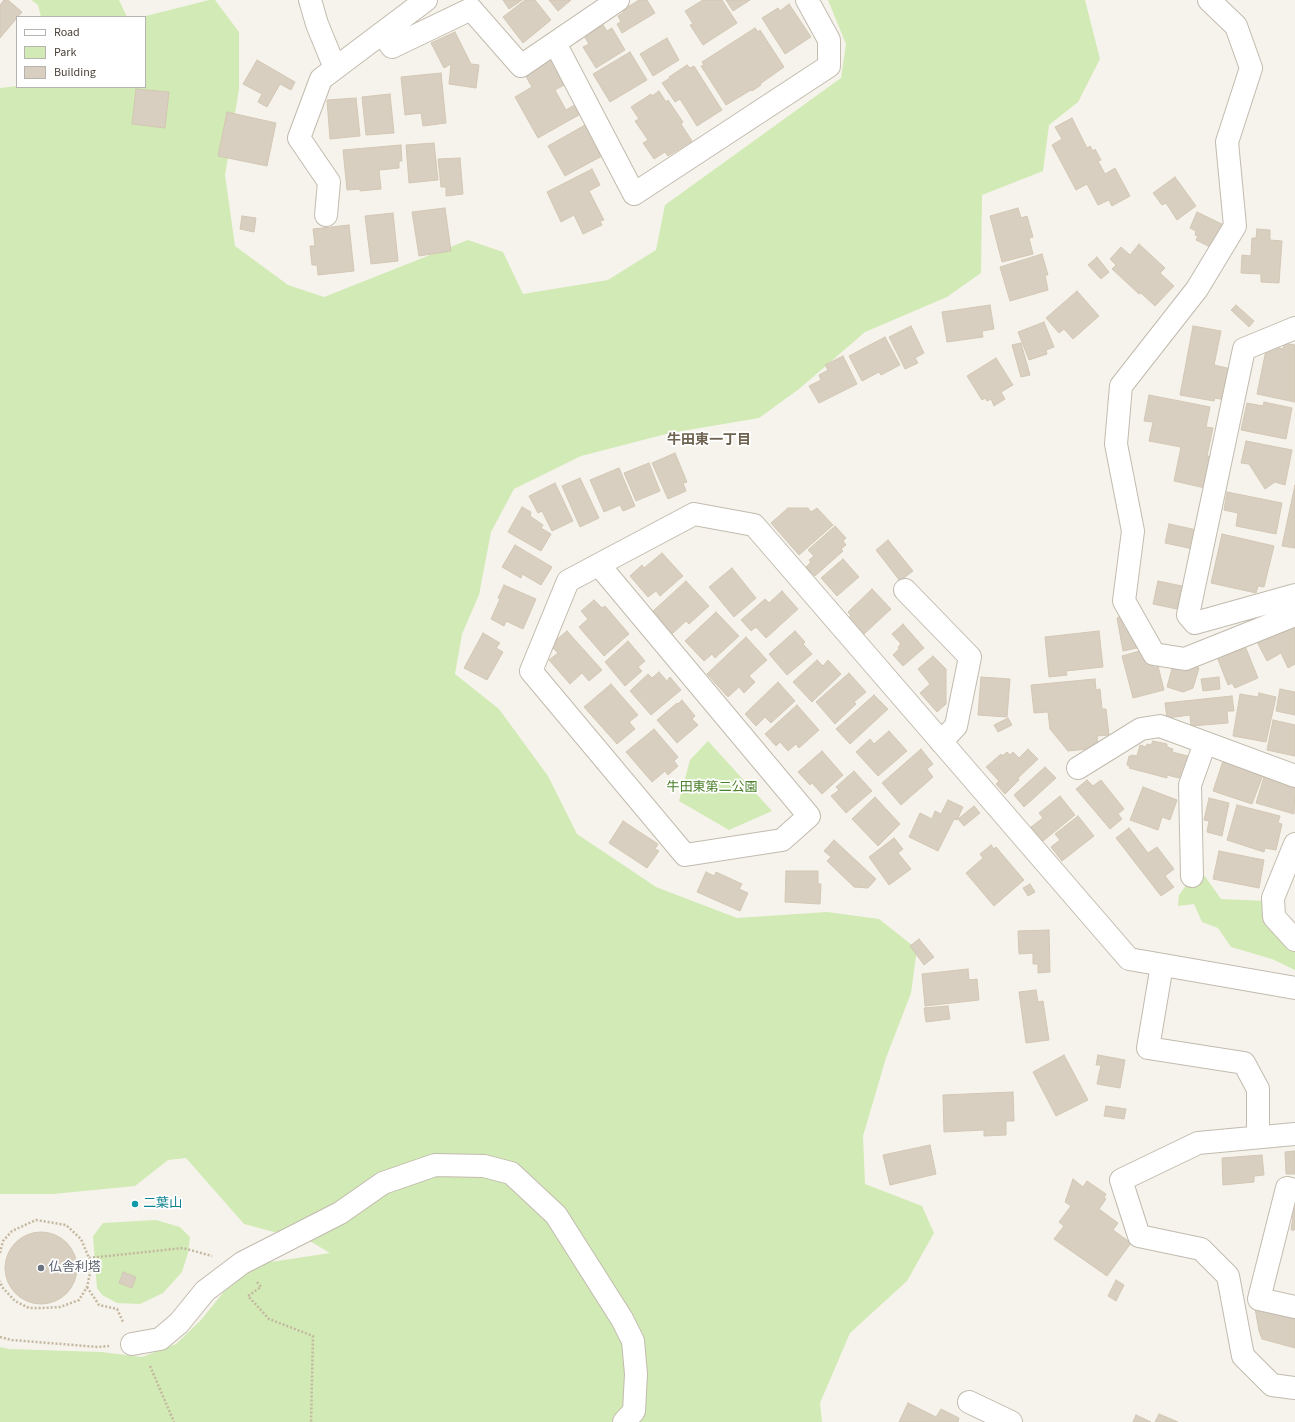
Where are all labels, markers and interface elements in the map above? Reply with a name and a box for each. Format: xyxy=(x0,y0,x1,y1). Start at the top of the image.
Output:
legend xyxy=(16,16,146,88)
text: Road xyxy=(54,24,80,41)
text: Park xyxy=(54,44,76,61)
text: Building xyxy=(54,64,96,81)
district label: 牛田東一丁目 xyxy=(667,433,751,449)
park label: 牛田東第二公園 xyxy=(667,780,757,796)
place label: 二葉山 xyxy=(143,1196,182,1212)
marker: 二葉山 xyxy=(130,1199,140,1209)
place label: 仏舎利塔 xyxy=(49,1260,101,1276)
marker: 仏舎利塔 xyxy=(36,1263,46,1273)

